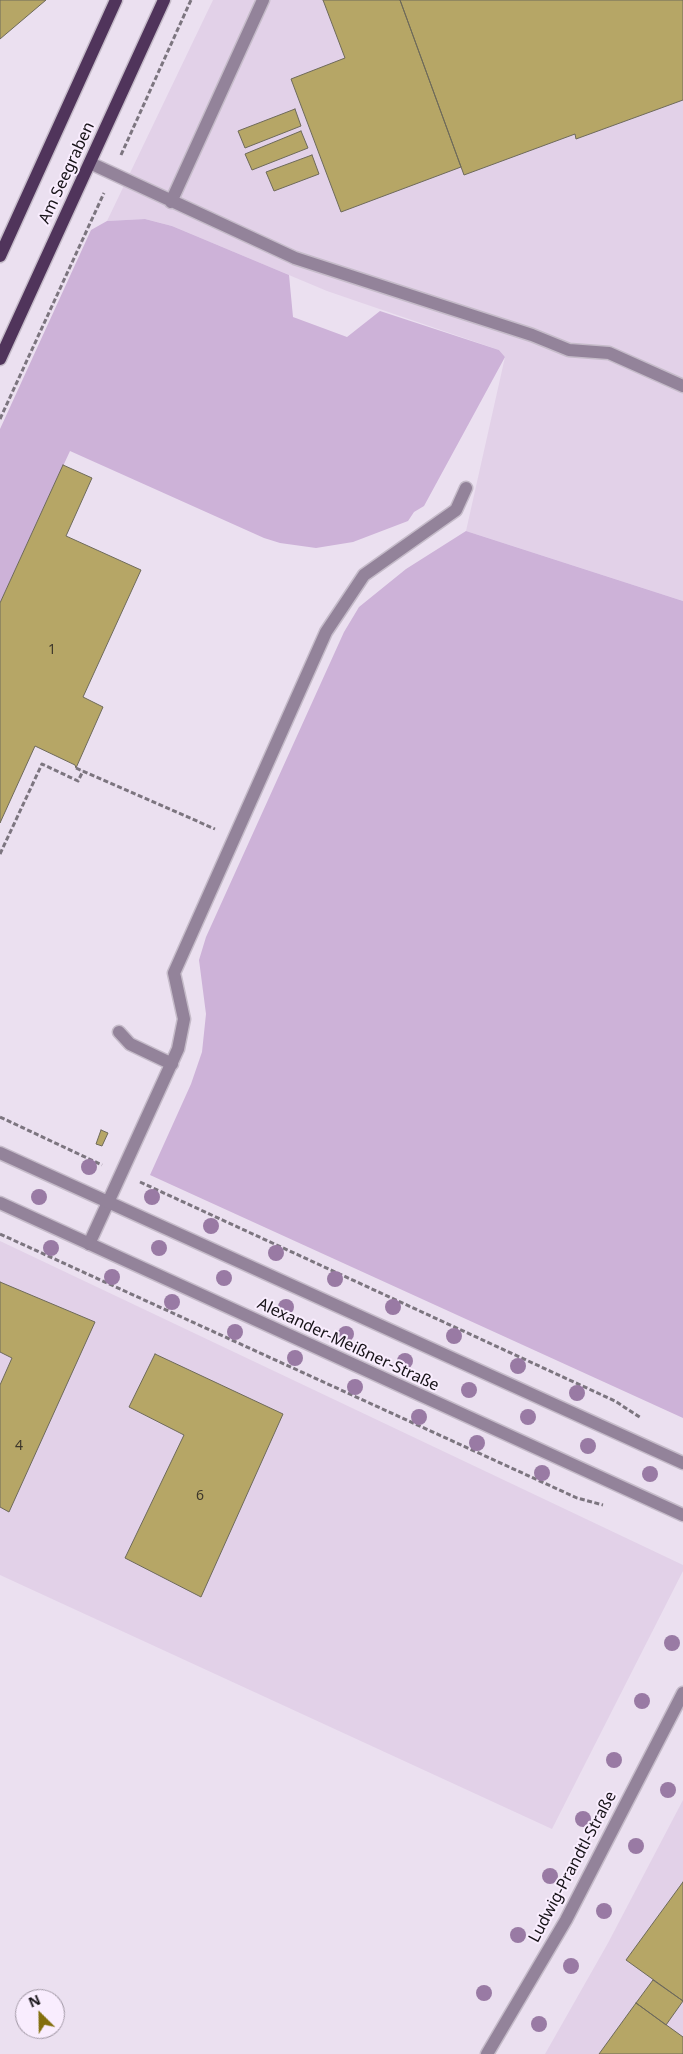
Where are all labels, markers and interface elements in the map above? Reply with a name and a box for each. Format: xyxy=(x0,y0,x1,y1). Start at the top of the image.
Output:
street label: Am Seegraben xyxy=(35,119,99,227)
house number: 1 xyxy=(48,642,56,658)
street label: Alexander-Meißner-Straße xyxy=(254,1294,442,1396)
house number: 4 xyxy=(15,1438,23,1454)
house number: 6 xyxy=(196,1488,204,1504)
street label: Ludwig-Prandtl-Straße xyxy=(525,1788,621,1946)
north arrow xyxy=(15,1989,65,2039)
text: N xyxy=(25,1990,43,2012)

